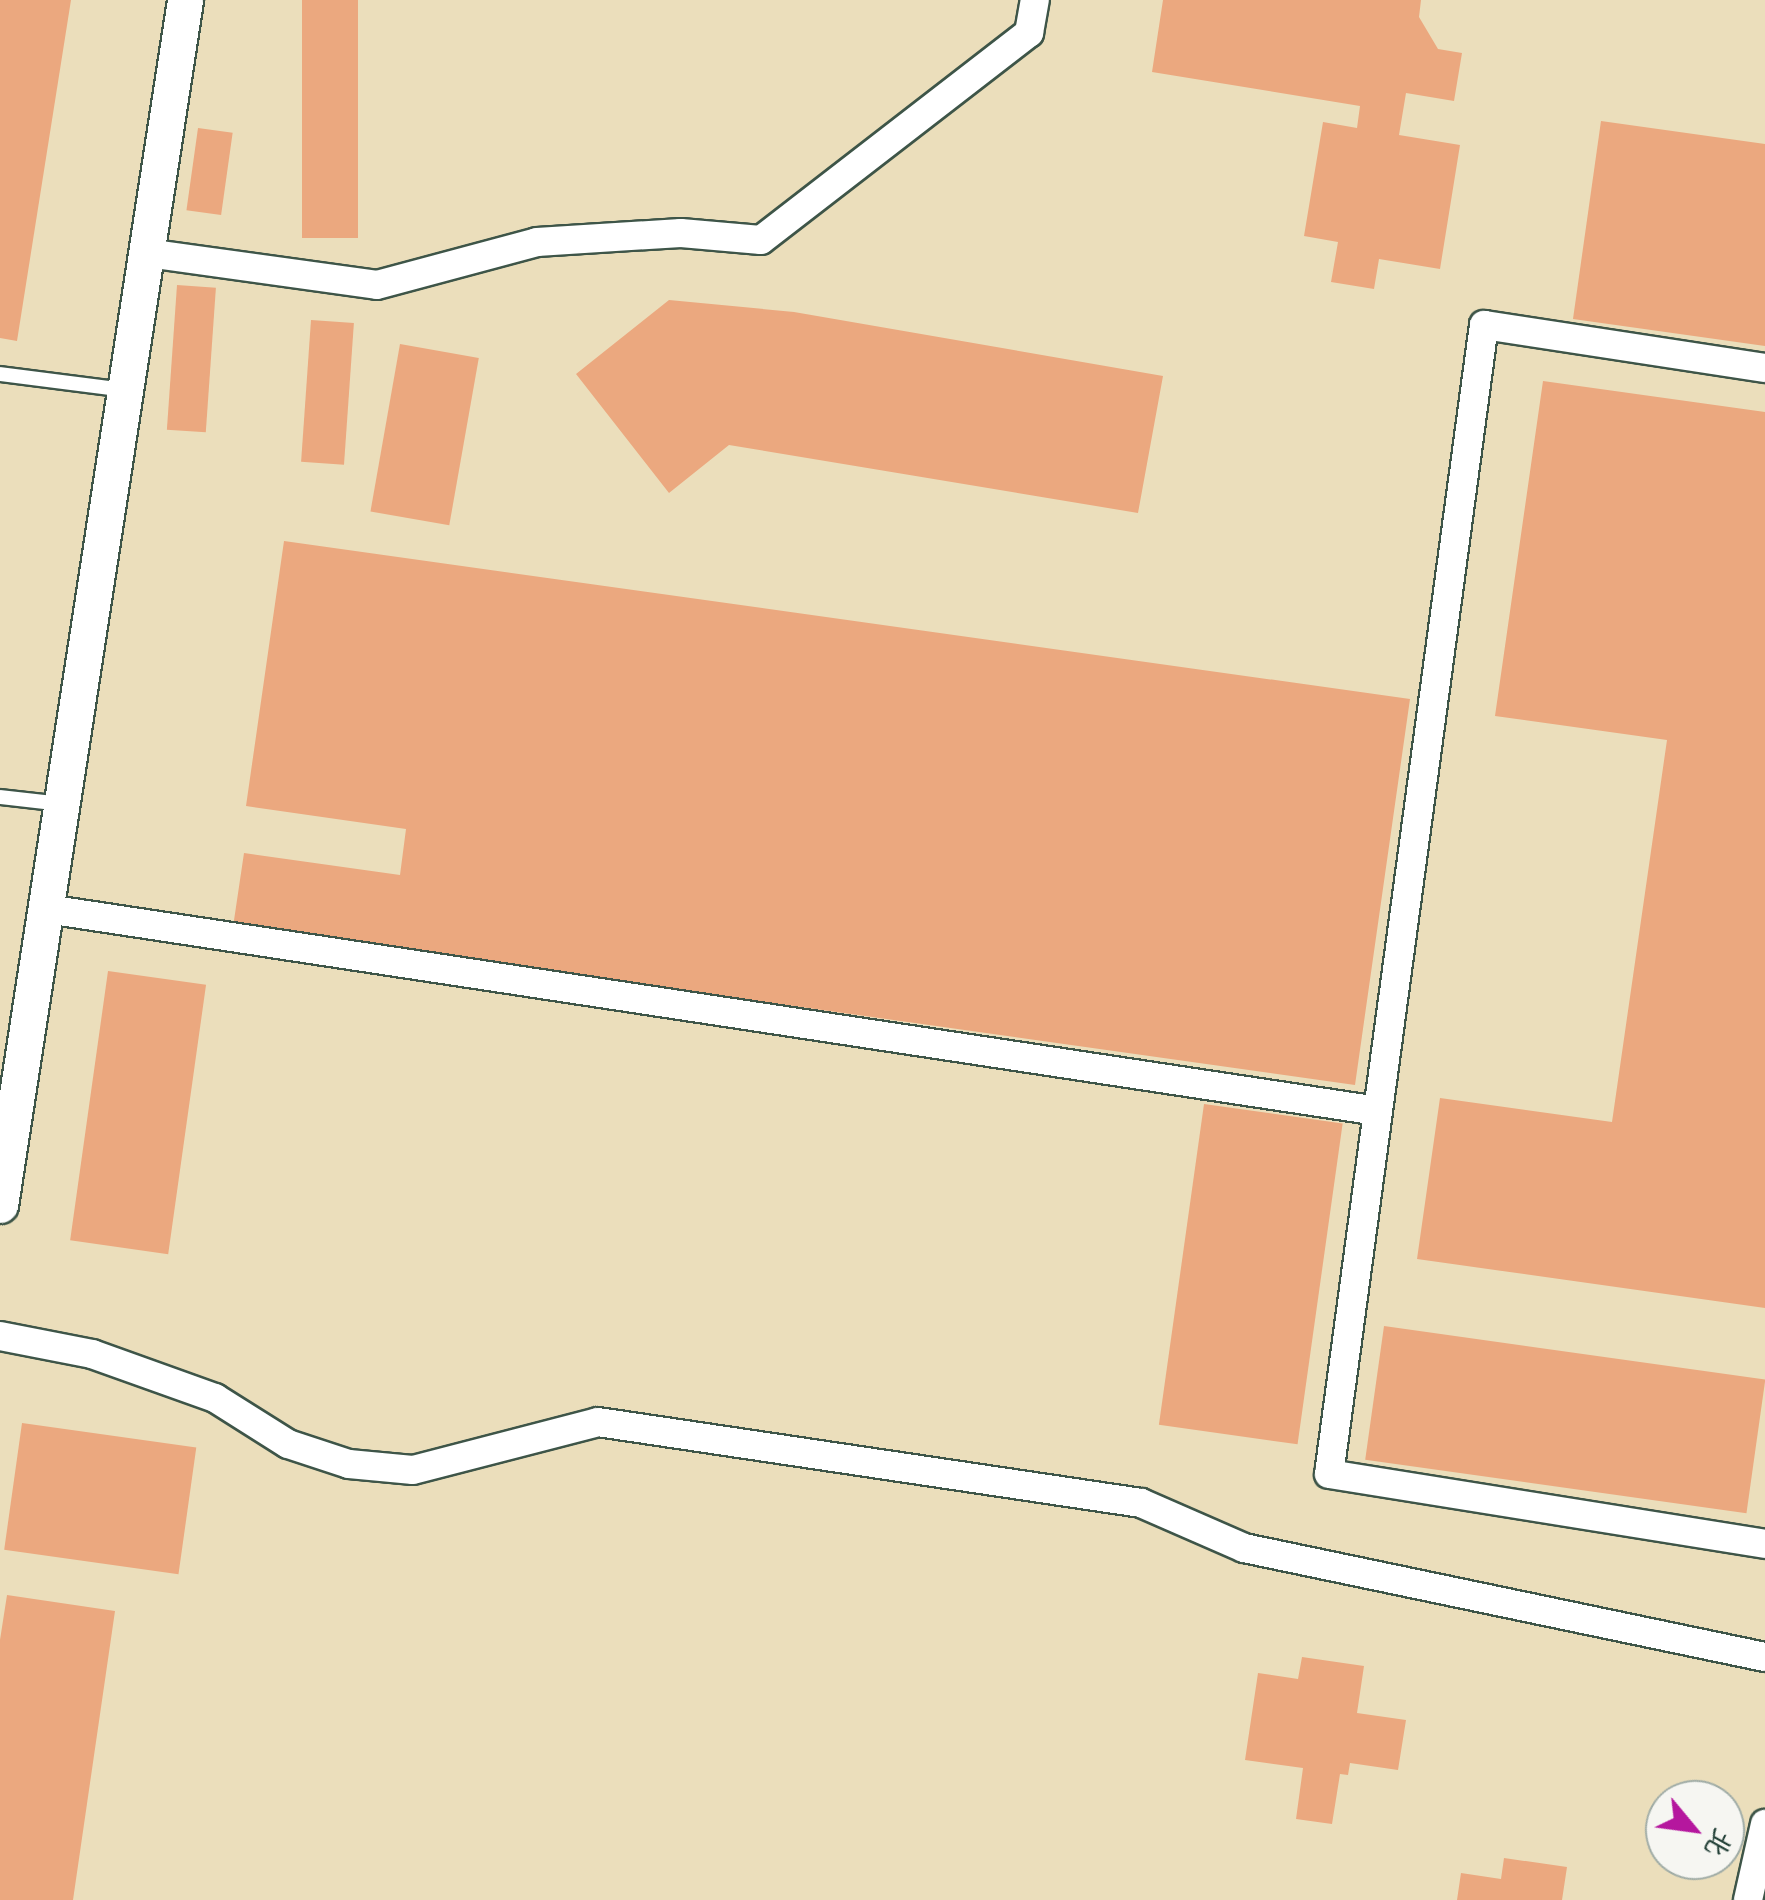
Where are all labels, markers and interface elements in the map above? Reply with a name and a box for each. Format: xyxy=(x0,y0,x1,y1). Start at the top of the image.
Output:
north arrow xyxy=(1645,1780,1745,1880)
text: 北 xyxy=(1696,1822,1743,1865)

